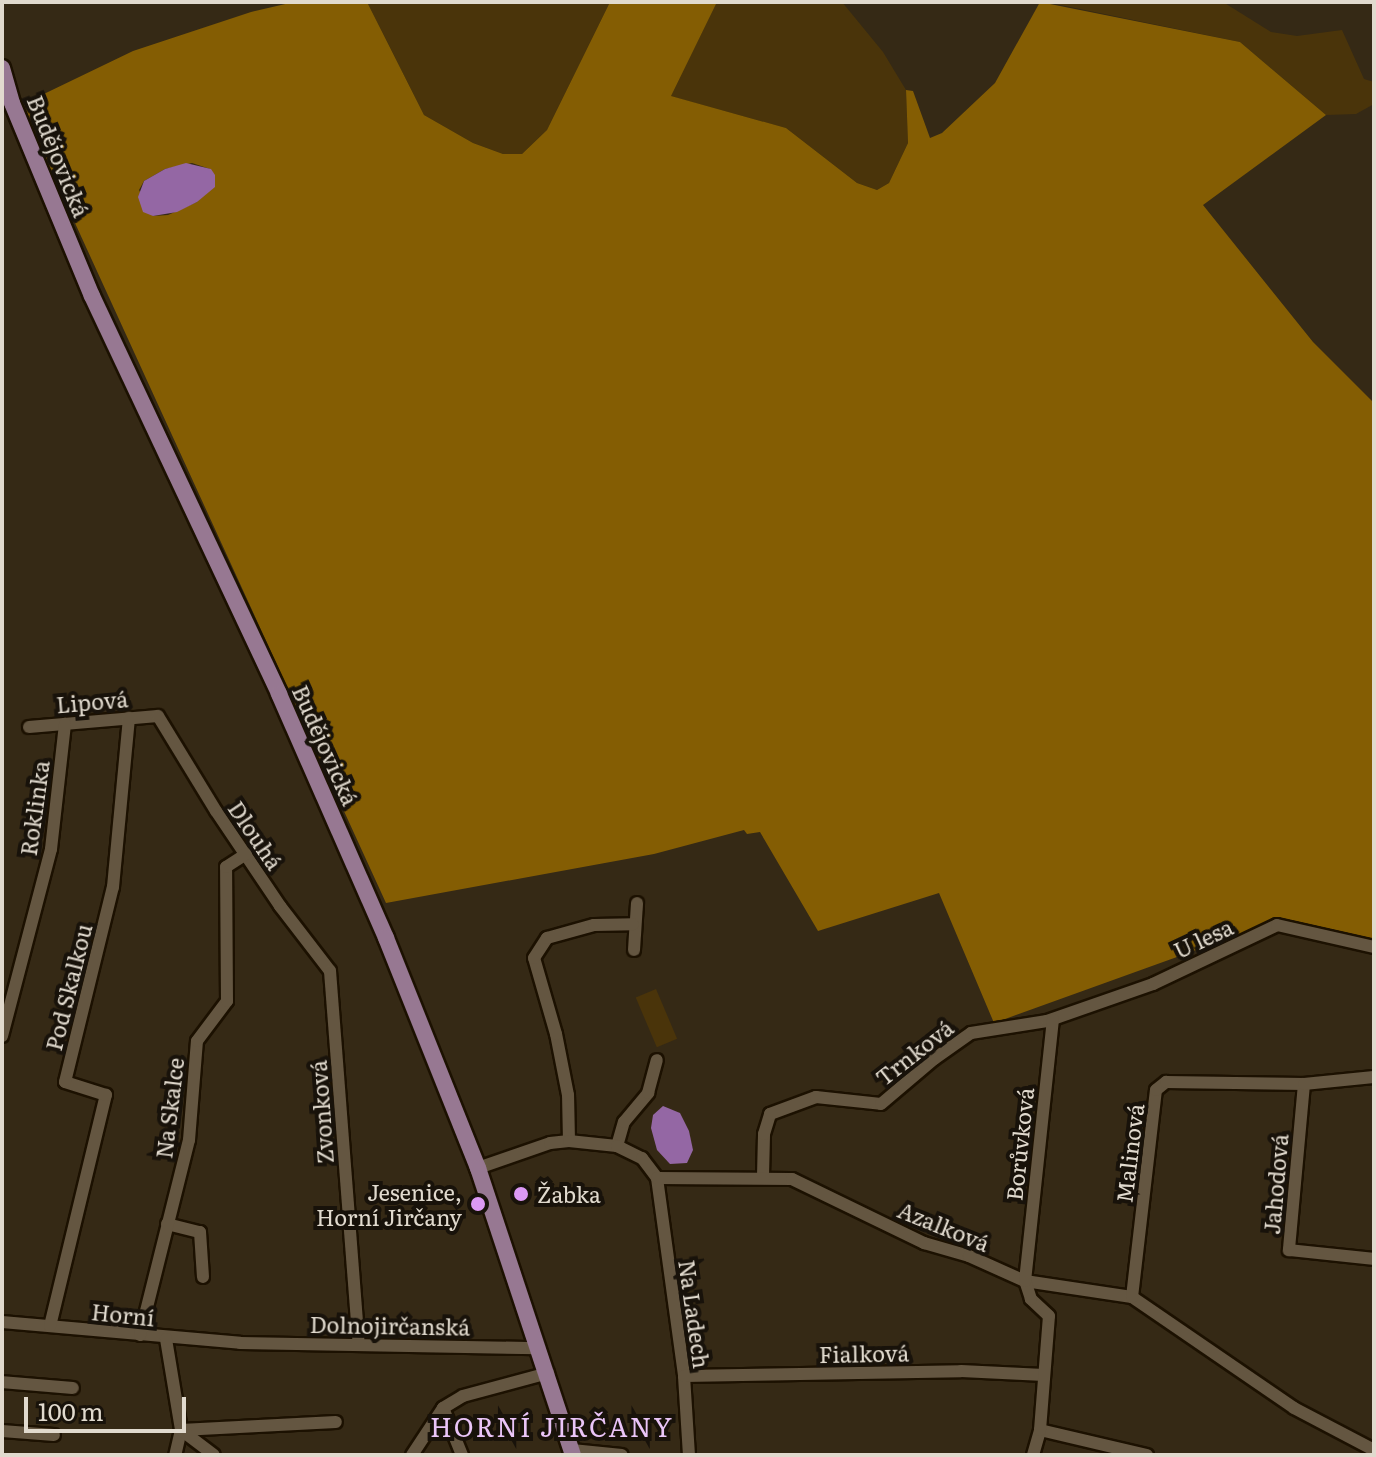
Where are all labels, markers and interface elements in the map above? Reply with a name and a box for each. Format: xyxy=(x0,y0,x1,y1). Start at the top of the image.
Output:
street label: Budějovická xyxy=(23,91,95,221)
street label: Budějovická xyxy=(288,681,364,809)
street label: Lipová xyxy=(55,685,129,717)
street label: Roklinka xyxy=(14,759,54,857)
street label: Dlouhá xyxy=(223,796,289,874)
street label: U lesa xyxy=(1169,913,1237,963)
street label: Pod Skalkou xyxy=(40,921,96,1053)
street label: Trnková xyxy=(870,1014,958,1090)
street label: Na Skalce xyxy=(150,1056,188,1160)
street label: Zvonková xyxy=(304,1059,338,1165)
street label: Borůvková xyxy=(1000,1086,1038,1202)
street label: Malinová xyxy=(1110,1102,1148,1204)
street label: Jahodová xyxy=(1257,1133,1293,1235)
place label: Jesenice, Horní Jirčany xyxy=(316,1178,462,1230)
place label: Žabka xyxy=(537,1181,601,1207)
marker: Žabka xyxy=(512,1185,530,1203)
marker: Jesenice, Horní Jirčany xyxy=(469,1195,487,1213)
street label: Azalková xyxy=(894,1196,994,1256)
street label: Na Ladech xyxy=(674,1258,716,1370)
street label: Horní xyxy=(90,1298,156,1330)
street label: Dolnojirčanská xyxy=(310,1310,470,1340)
street label: Fialková xyxy=(819,1339,909,1367)
scale bar xyxy=(28,1381,190,1431)
text: 100 m xyxy=(38,1393,104,1428)
district label: HORNÍ JIRČANY xyxy=(430,1410,674,1442)

